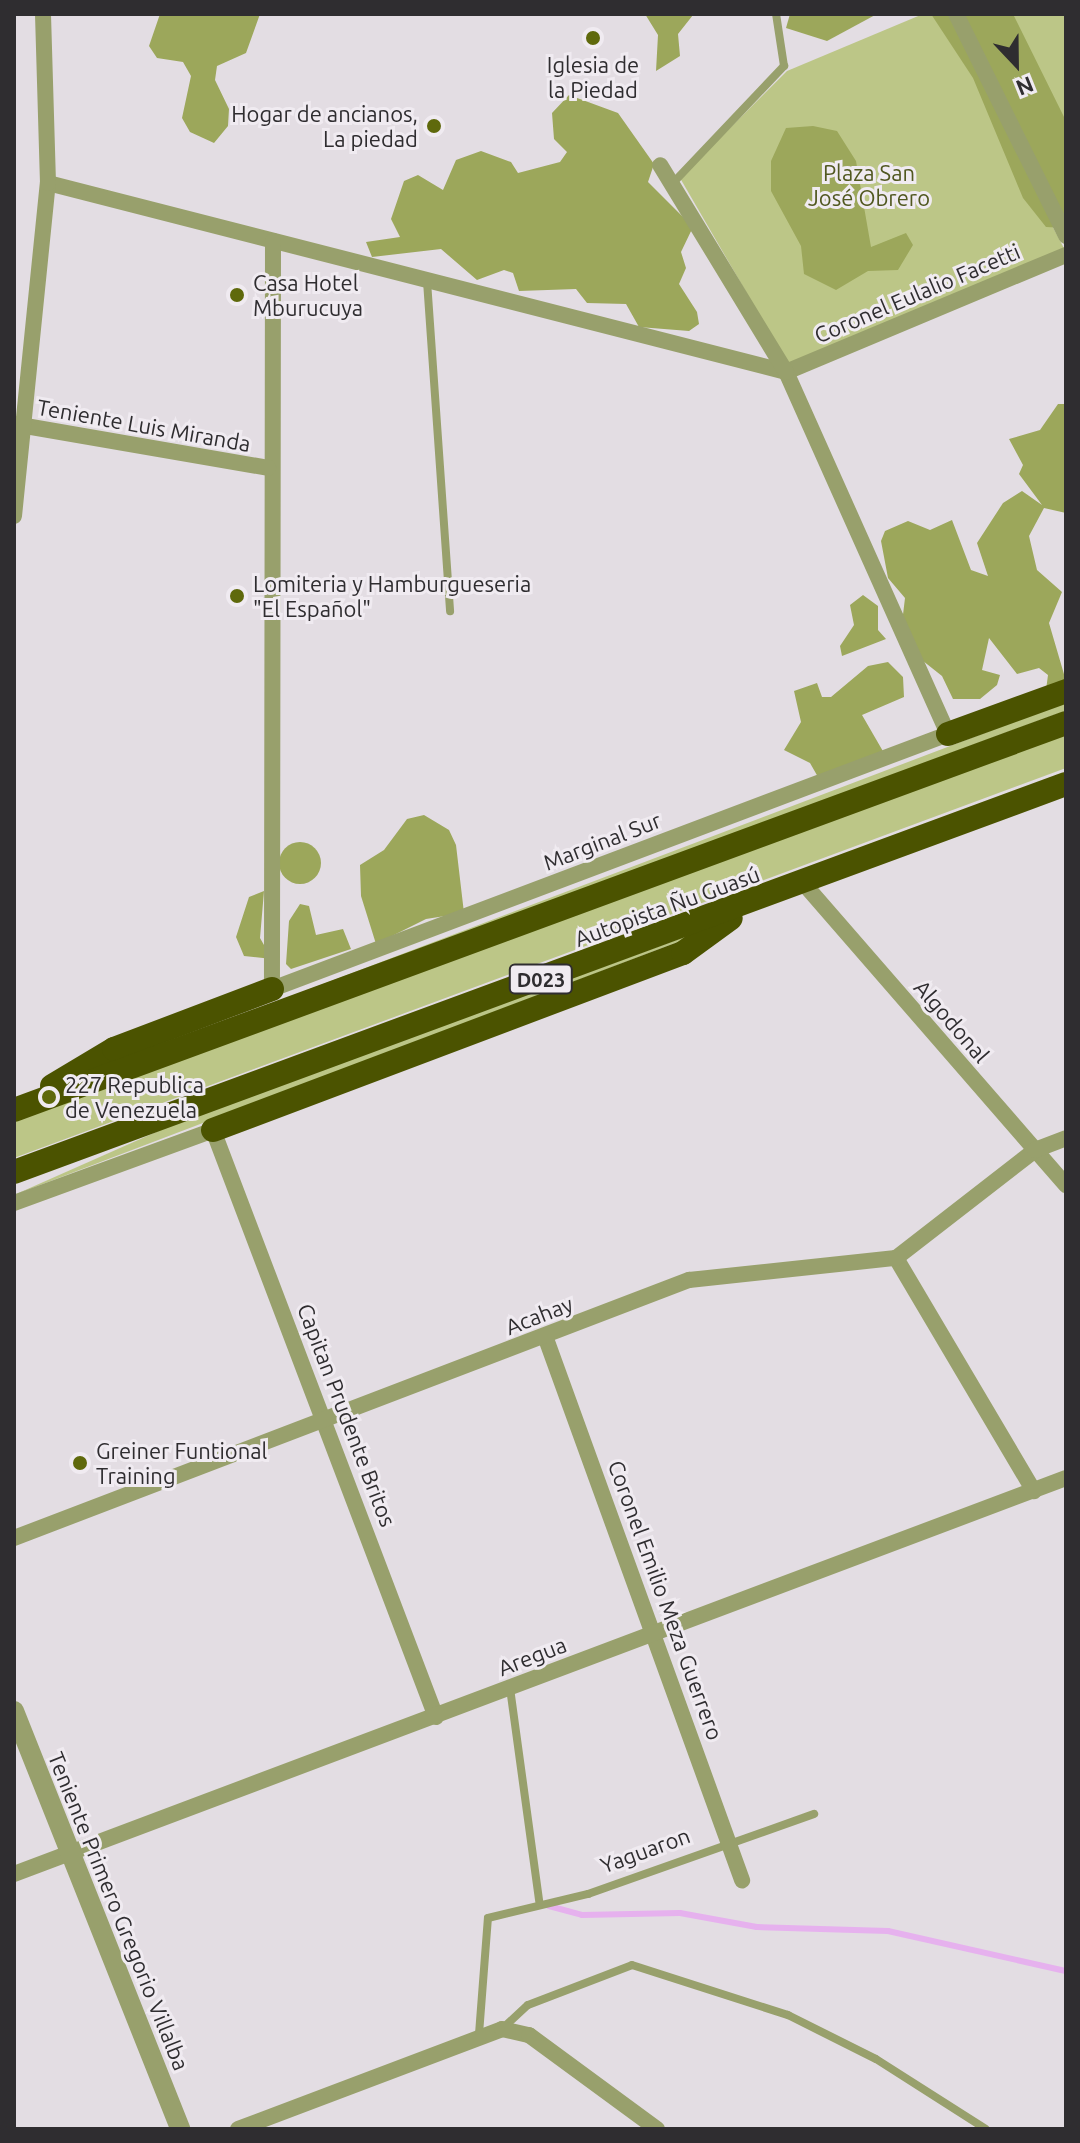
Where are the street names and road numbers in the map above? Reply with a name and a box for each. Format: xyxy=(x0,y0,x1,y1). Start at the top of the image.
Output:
street label: Coronel Eulalio Facetti xyxy=(810,238,1024,348)
street label: Teniente Luis Miranda xyxy=(35,393,253,457)
street label: Marginal Sur xyxy=(539,806,665,876)
street label: Autopista Ñu Guasú xyxy=(571,860,763,952)
road number: D023 xyxy=(507,963,575,995)
street label: Algodonal xyxy=(909,974,995,1068)
street label: Acahay xyxy=(501,1290,577,1340)
street label: Capitan Prudente Britos xyxy=(292,1300,402,1530)
street label: Coronel Emilio Meza Guerrero xyxy=(603,1457,729,1743)
street label: Aregua xyxy=(494,1631,570,1681)
street label: Teniente Primero Gregorio Villalba xyxy=(43,1748,195,2074)
street label: Yaguaron xyxy=(597,1822,693,1878)

